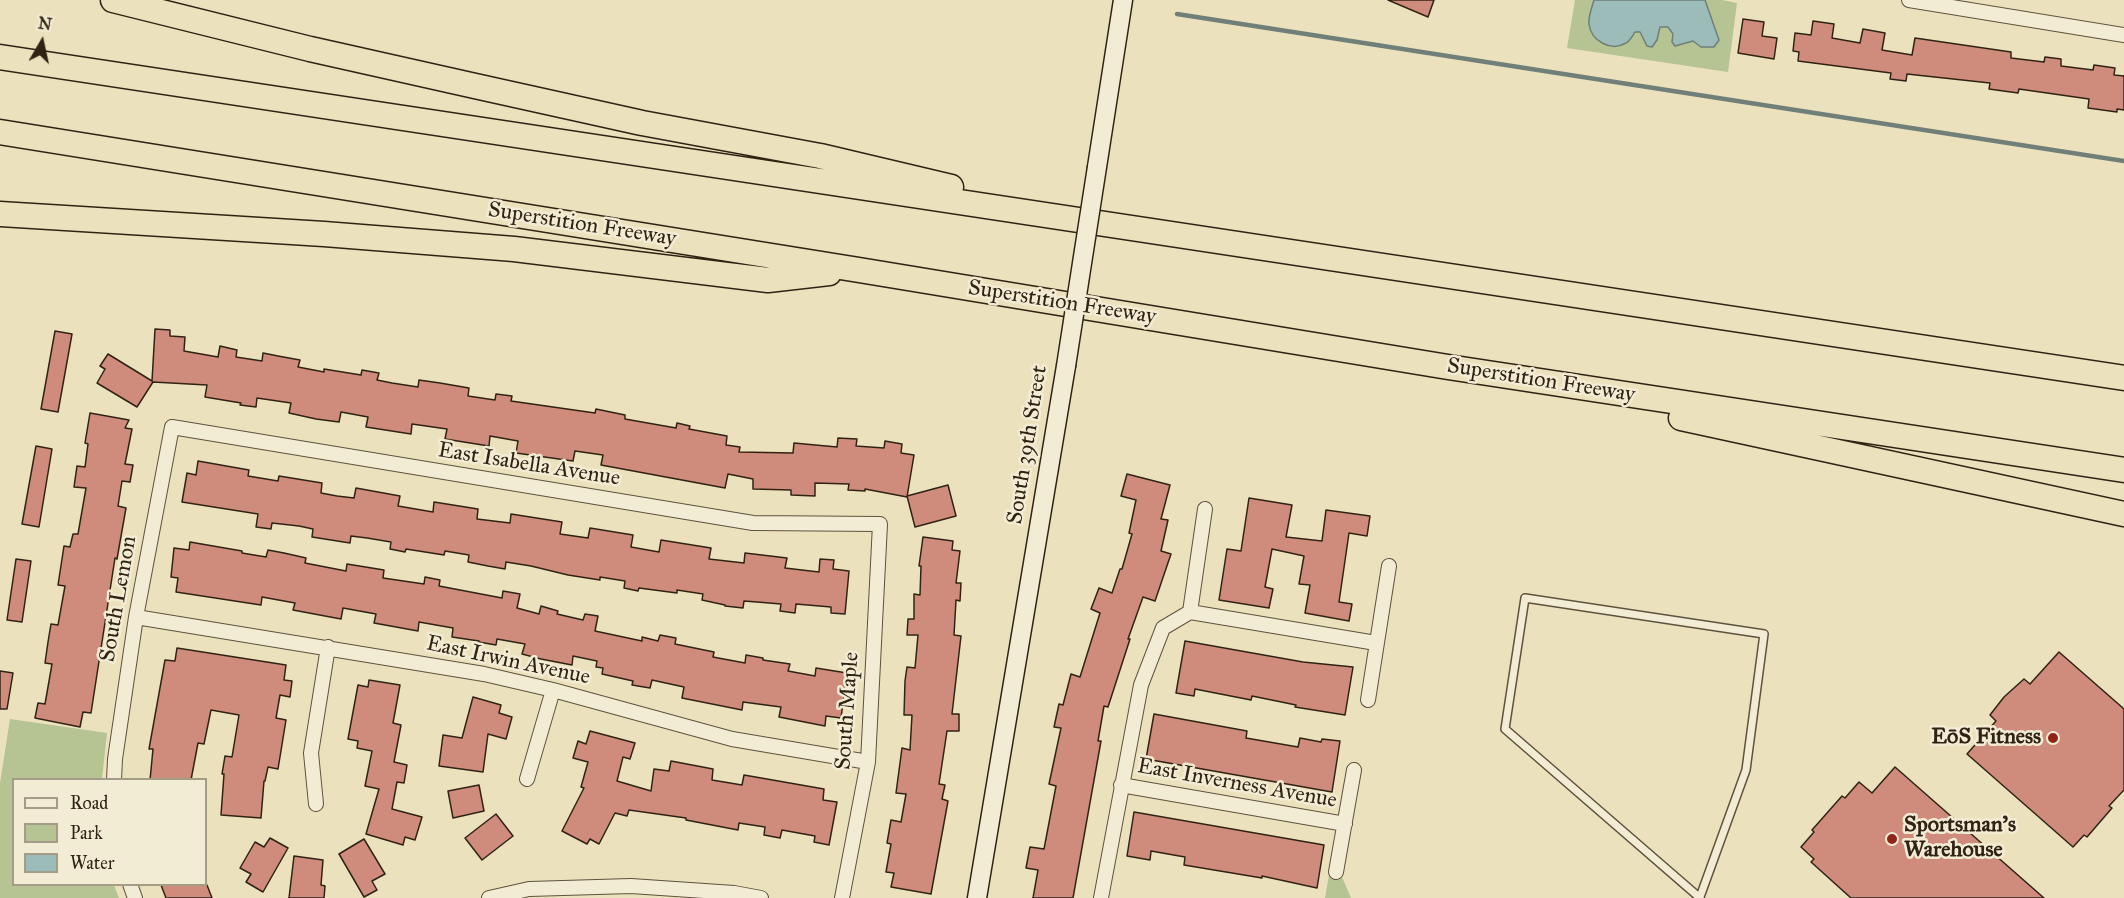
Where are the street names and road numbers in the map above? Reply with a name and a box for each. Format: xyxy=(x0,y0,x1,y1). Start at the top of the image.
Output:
street label: Superstition Freeway xyxy=(486,197,678,253)
street label: Superstition Freeway xyxy=(966,275,1158,331)
street label: Superstition Freeway xyxy=(1445,353,1637,409)
street label: South 39th Street xyxy=(1002,364,1054,526)
street label: East Isabella Avenue xyxy=(436,438,622,492)
street label: South Lemon xyxy=(95,534,143,664)
street label: East Irwin Avenue xyxy=(424,631,592,691)
street label: South Maple xyxy=(831,651,865,771)
street label: East Inverness Avenue xyxy=(1135,753,1339,815)

